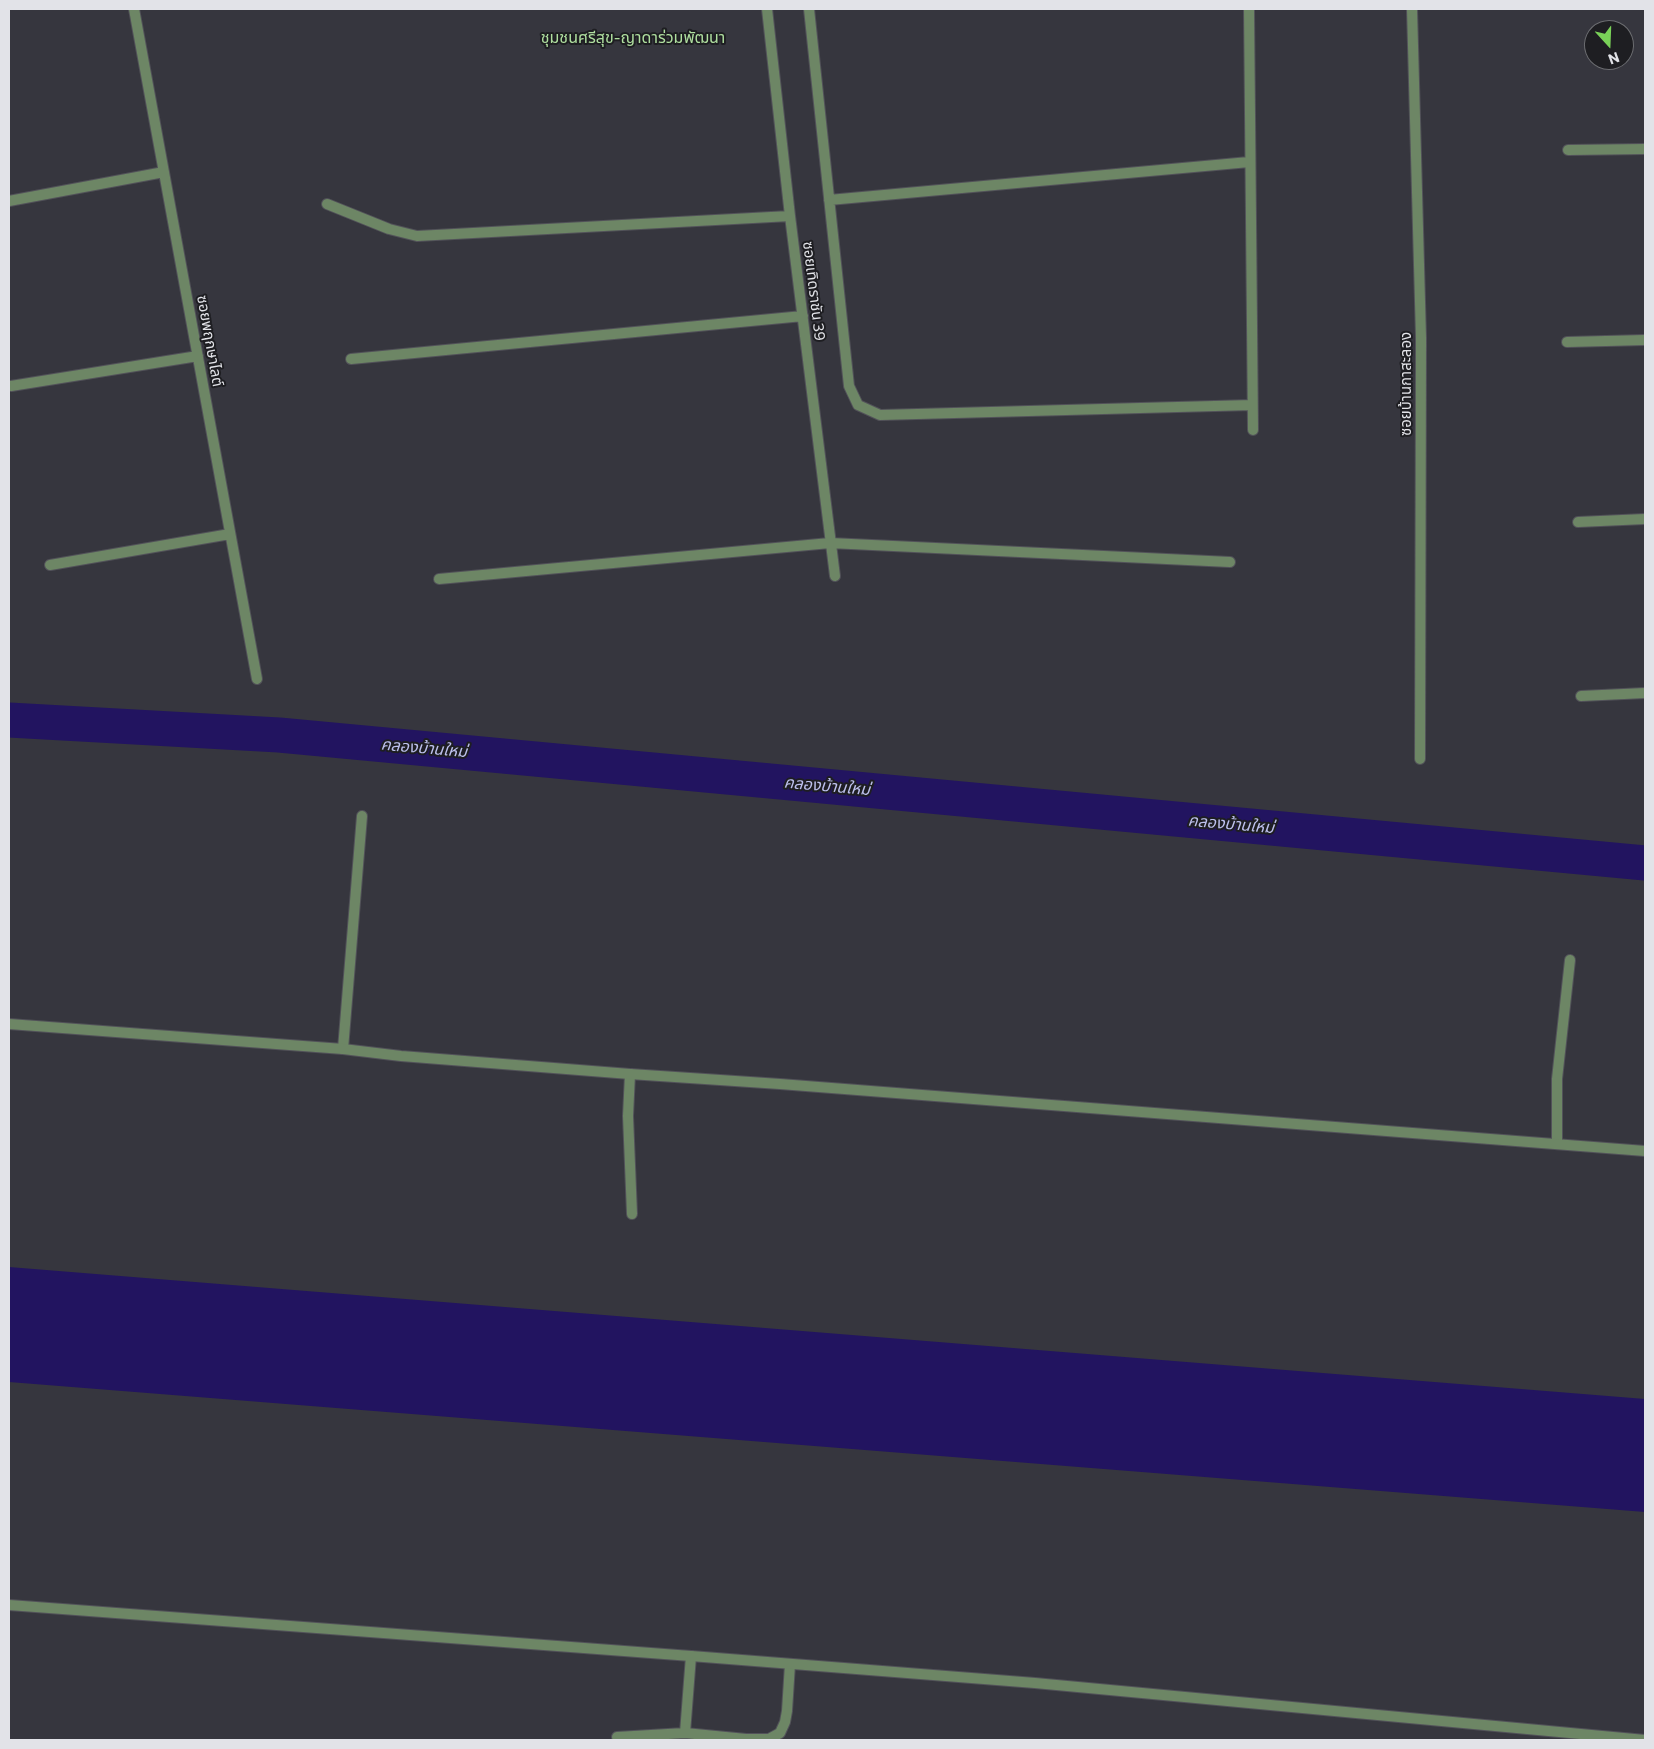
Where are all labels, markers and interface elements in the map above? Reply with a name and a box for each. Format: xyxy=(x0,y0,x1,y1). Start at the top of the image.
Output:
north arrow xyxy=(1584,20,1634,70)
district label: ชุมชนศรีสุข-ญาดาร่วมพัฒนา xyxy=(541,28,725,48)
text: N xyxy=(1606,49,1622,68)
street label: ซอยเทิดราชัน 39 xyxy=(799,240,829,342)
street label: ซอยพฤกษาไลต์ xyxy=(193,294,227,388)
street label: ซอยบ้านกาสะลอง xyxy=(1397,332,1415,436)
water label: คลองบ้านใหม่ xyxy=(380,735,468,761)
water label: คลองบ้านใหม่ xyxy=(783,773,871,799)
water label: คลองบ้านใหม่ xyxy=(1187,811,1275,837)

